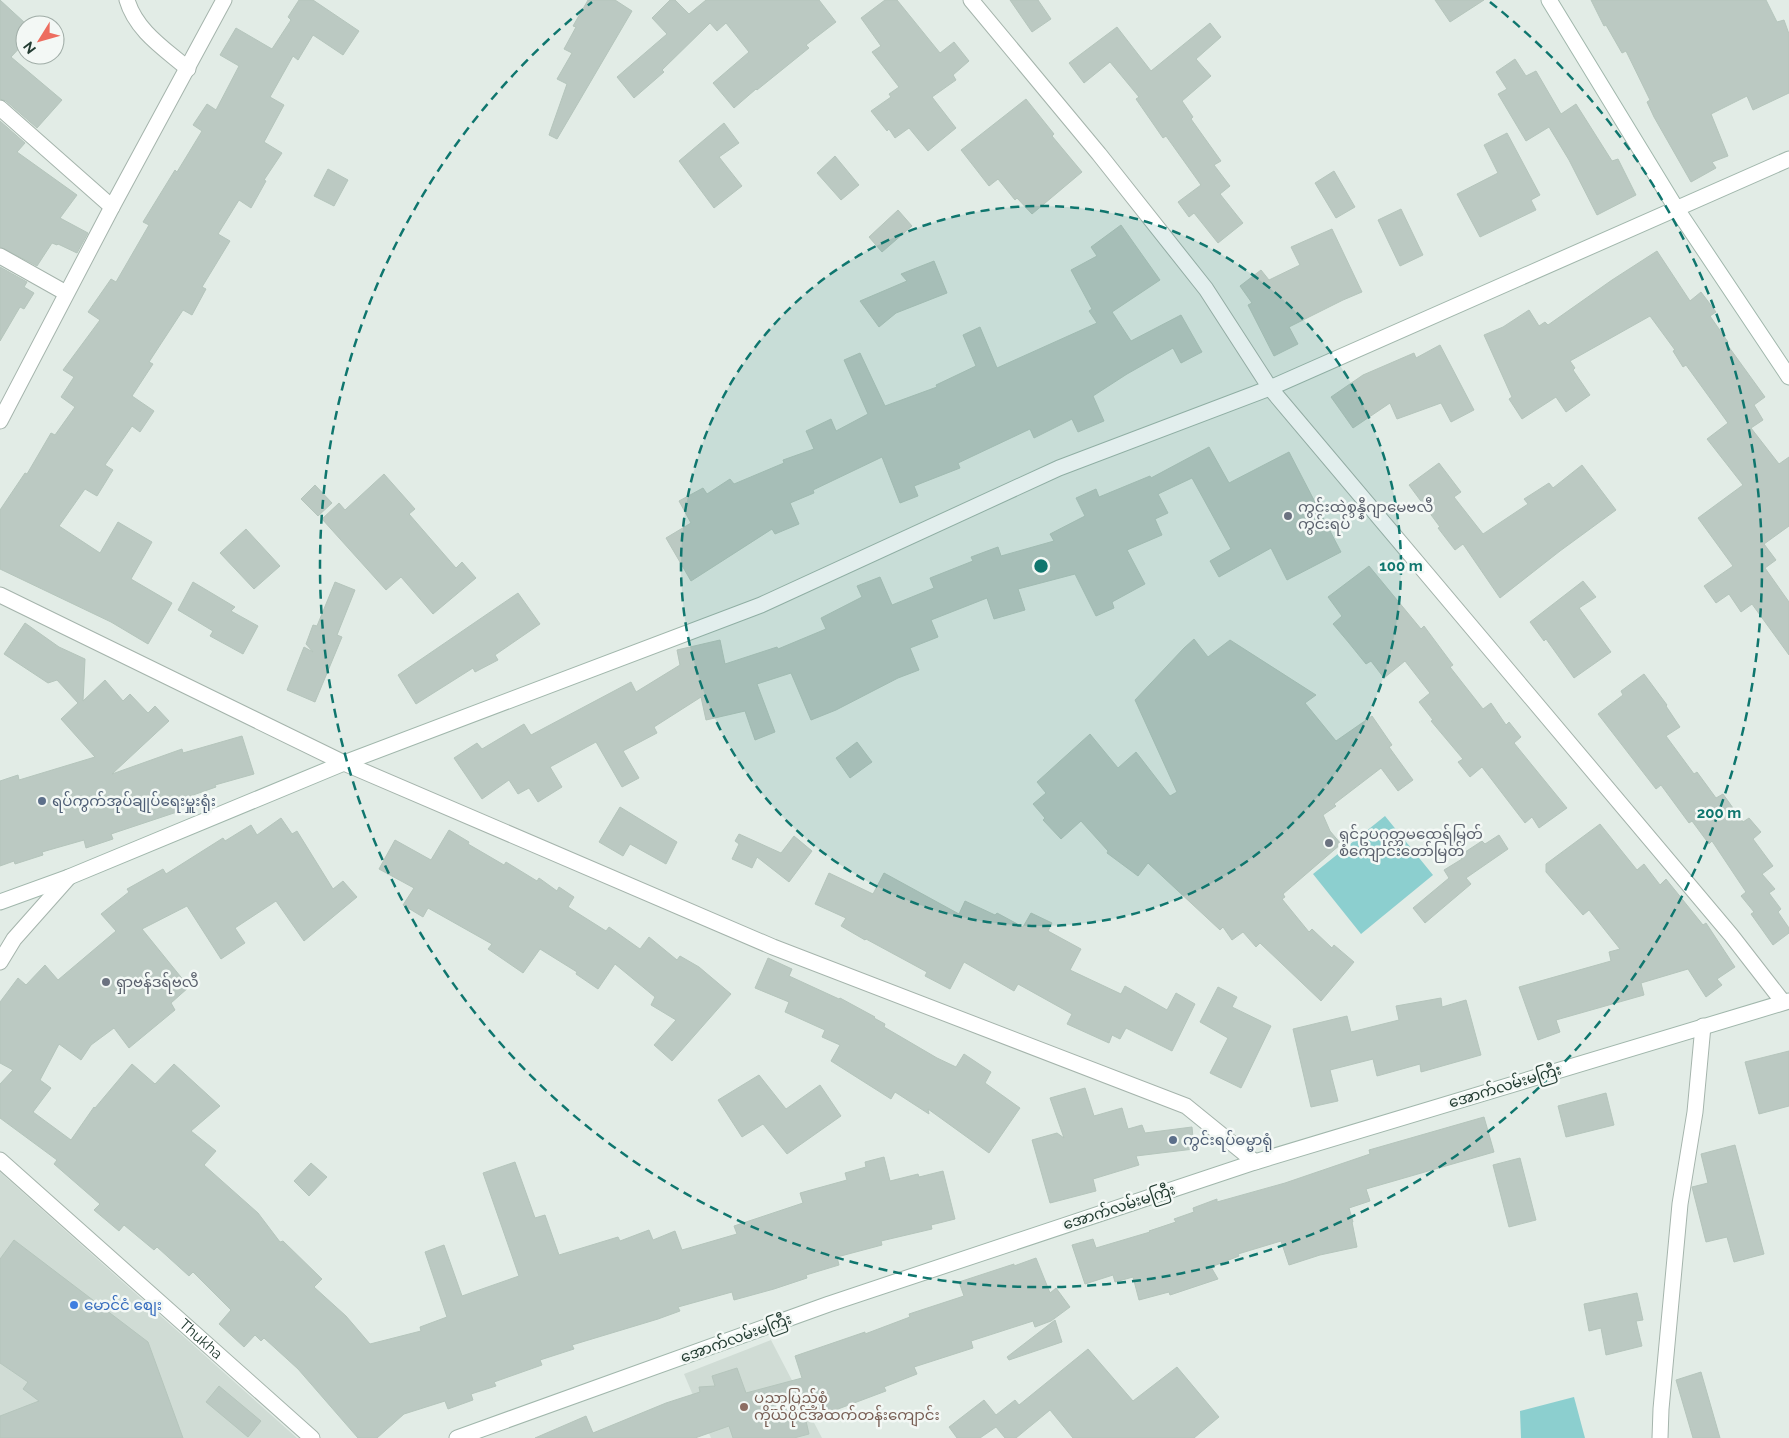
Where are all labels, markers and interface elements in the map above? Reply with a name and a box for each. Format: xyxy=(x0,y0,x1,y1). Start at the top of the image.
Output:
north arrow xyxy=(15,15,65,65)
text: N xyxy=(20,39,39,57)
place label: ကွင်းထဲစွန္နီဂျာမေဗလီ ကွင်းရပ် xyxy=(1298,497,1433,536)
marker: ကွင်းထဲစွန္နီဂျာမေဗလီ ကွင်းရပ် xyxy=(1282,510,1294,522)
centre of rings xyxy=(1032,557,1050,575)
text: 100 m xyxy=(1379,557,1423,575)
place label: ရပ်ကွက်အုပ်ချုပ်ရေးမှူးရုံး xyxy=(52,791,216,813)
marker: ရပ်ကွက်အုပ်ချုပ်ရေးမှူးရုံး xyxy=(36,795,48,807)
text: 200 m xyxy=(1697,804,1741,822)
place label: ရှင်ဥပဂုတ္တမထေရ်မြတ် စံကျောင်းတော်မြတ် xyxy=(1339,824,1483,863)
marker: ရှင်ဥပဂုတ္တမထေရ်မြတ် စံကျောင်းတော်မြတ် xyxy=(1323,837,1335,849)
place label: ရှာဗန်ဒရ်ဗလီ xyxy=(116,972,199,994)
marker: ရှာဗန်ဒရ်ဗလီ xyxy=(100,976,112,988)
street label: အောက်လမ်းမကြီး xyxy=(1446,1059,1564,1115)
place label: ကွင်းရပ်ဓမ္မာရုံ xyxy=(1183,1130,1273,1152)
marker: ကွင်းရပ်ဓမ္မာရုံ xyxy=(1167,1134,1179,1146)
street label: အောက်လမ်းမကြီး xyxy=(1060,1179,1178,1236)
place label: မောင်ငံ စျေး xyxy=(84,1295,162,1317)
marker: မောင်ငံ စျေး xyxy=(68,1299,80,1311)
street label: အောက်လမ်းမကြီး xyxy=(678,1309,795,1369)
street label: Thukha xyxy=(176,1315,226,1363)
place label: ပညာပြည့်စုံ ကိုယ်ပိုင်အထက်တန်းကျောင်း xyxy=(754,1388,940,1427)
marker: ပညာပြည့်စုံ ကိုယ်ပိုင်အထက်တန်းကျောင်း xyxy=(738,1401,750,1413)

